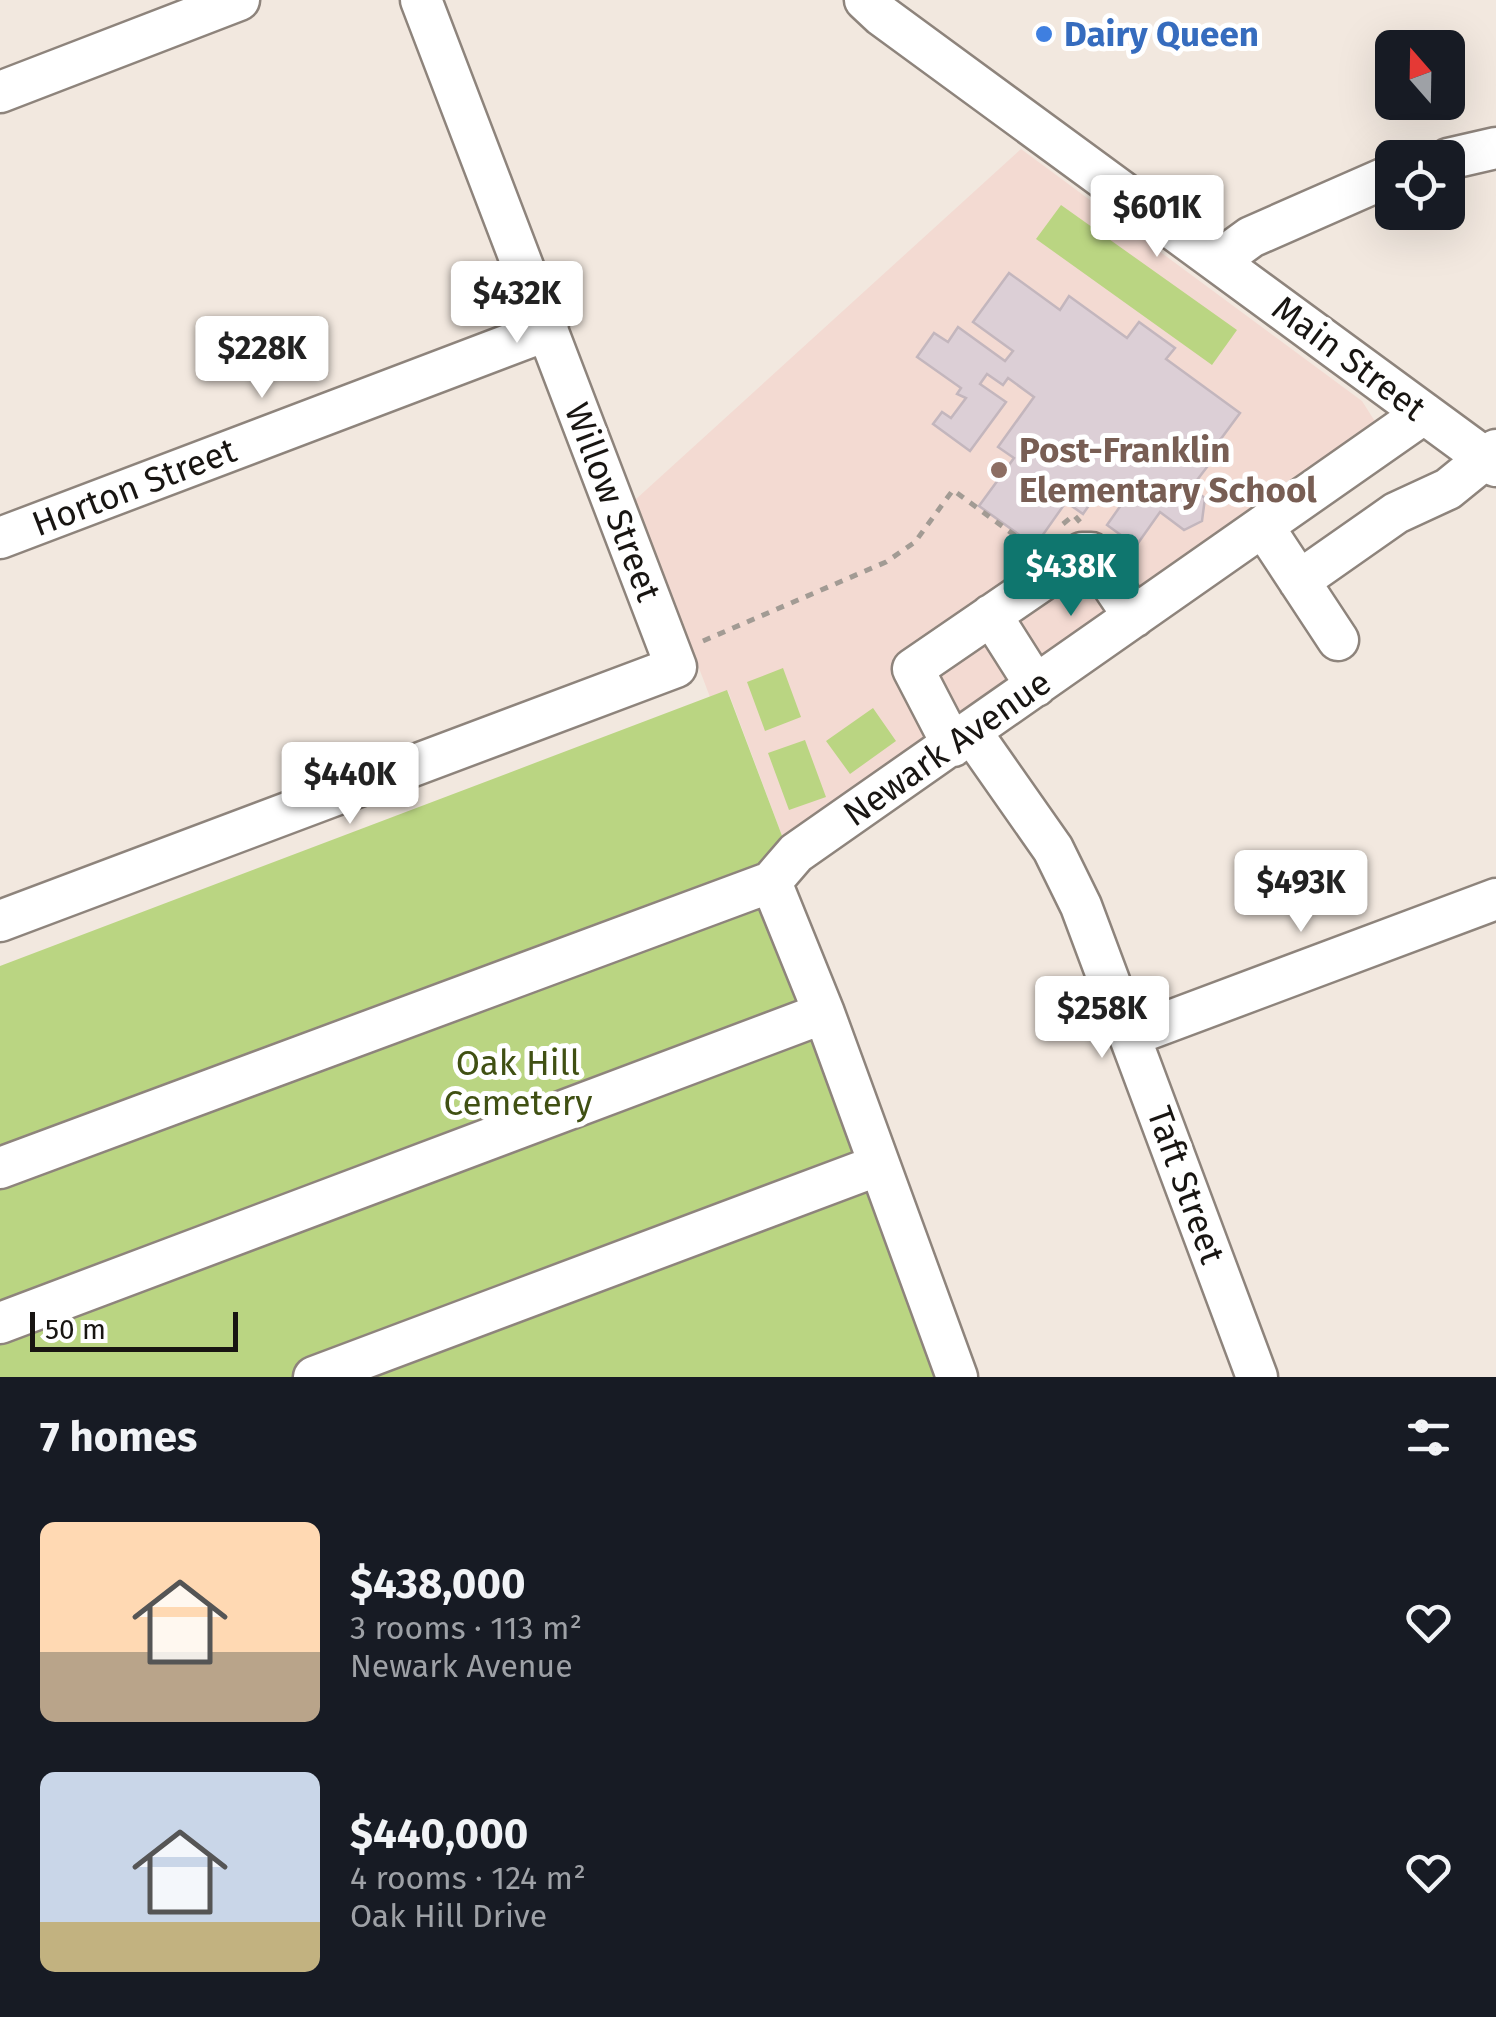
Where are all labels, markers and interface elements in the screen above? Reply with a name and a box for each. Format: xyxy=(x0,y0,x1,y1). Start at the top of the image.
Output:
place label: Dairy Queen xyxy=(1064,13,1259,55)
marker: Dairy Queen xyxy=(1033,23,1055,45)
north arrow xyxy=(1375,30,1465,120)
map controls xyxy=(1375,30,1465,230)
button: locate xyxy=(1375,140,1465,230)
pin: $601K xyxy=(1087,175,1227,260)
text: $601K xyxy=(1113,188,1201,226)
pin: $432K xyxy=(447,261,587,346)
text: $432K xyxy=(473,274,561,312)
street label: Main Street xyxy=(1264,287,1434,429)
pin: $228K xyxy=(192,316,332,401)
text: $228K xyxy=(217,329,307,367)
street label: Willow Street xyxy=(556,397,670,607)
street label: Horton Street xyxy=(26,429,242,545)
place label: Post-Franklin Elementary School xyxy=(1019,429,1317,511)
marker: Post-Franklin Elementary School xyxy=(988,459,1010,481)
pin: $438K xyxy=(1001,534,1141,619)
text: $438K xyxy=(1026,547,1116,585)
street label: Newark Avenue xyxy=(835,661,1059,835)
pin: $440K xyxy=(280,742,420,827)
text: $440K xyxy=(304,755,396,793)
pin: $493K xyxy=(1231,850,1371,935)
text: $493K xyxy=(1256,863,1346,901)
pin: $258K xyxy=(1032,976,1172,1061)
text: $258K xyxy=(1057,989,1147,1027)
park label: Oak Hill Cemetery xyxy=(444,1042,592,1124)
street label: Taft Street xyxy=(1138,1101,1234,1270)
scale bar xyxy=(30,1307,238,1352)
text: 50 m xyxy=(45,1313,106,1346)
icon: filters xyxy=(1401,1410,1456,1465)
text: 7 homes xyxy=(40,1412,197,1462)
text: $438,000 xyxy=(350,1559,526,1609)
icon: home xyxy=(120,1562,240,1682)
icon: heart xyxy=(1401,1595,1456,1650)
text: 3 rooms · 113 m² xyxy=(350,1609,582,1647)
text: Newark Avenue xyxy=(350,1647,573,1685)
text: $440,000 xyxy=(350,1809,528,1859)
icon: home xyxy=(120,1812,240,1932)
icon: heart xyxy=(1401,1845,1456,1900)
text: 4 rooms · 124 m² xyxy=(350,1859,586,1897)
text: Oak Hill Drive xyxy=(350,1897,547,1935)

